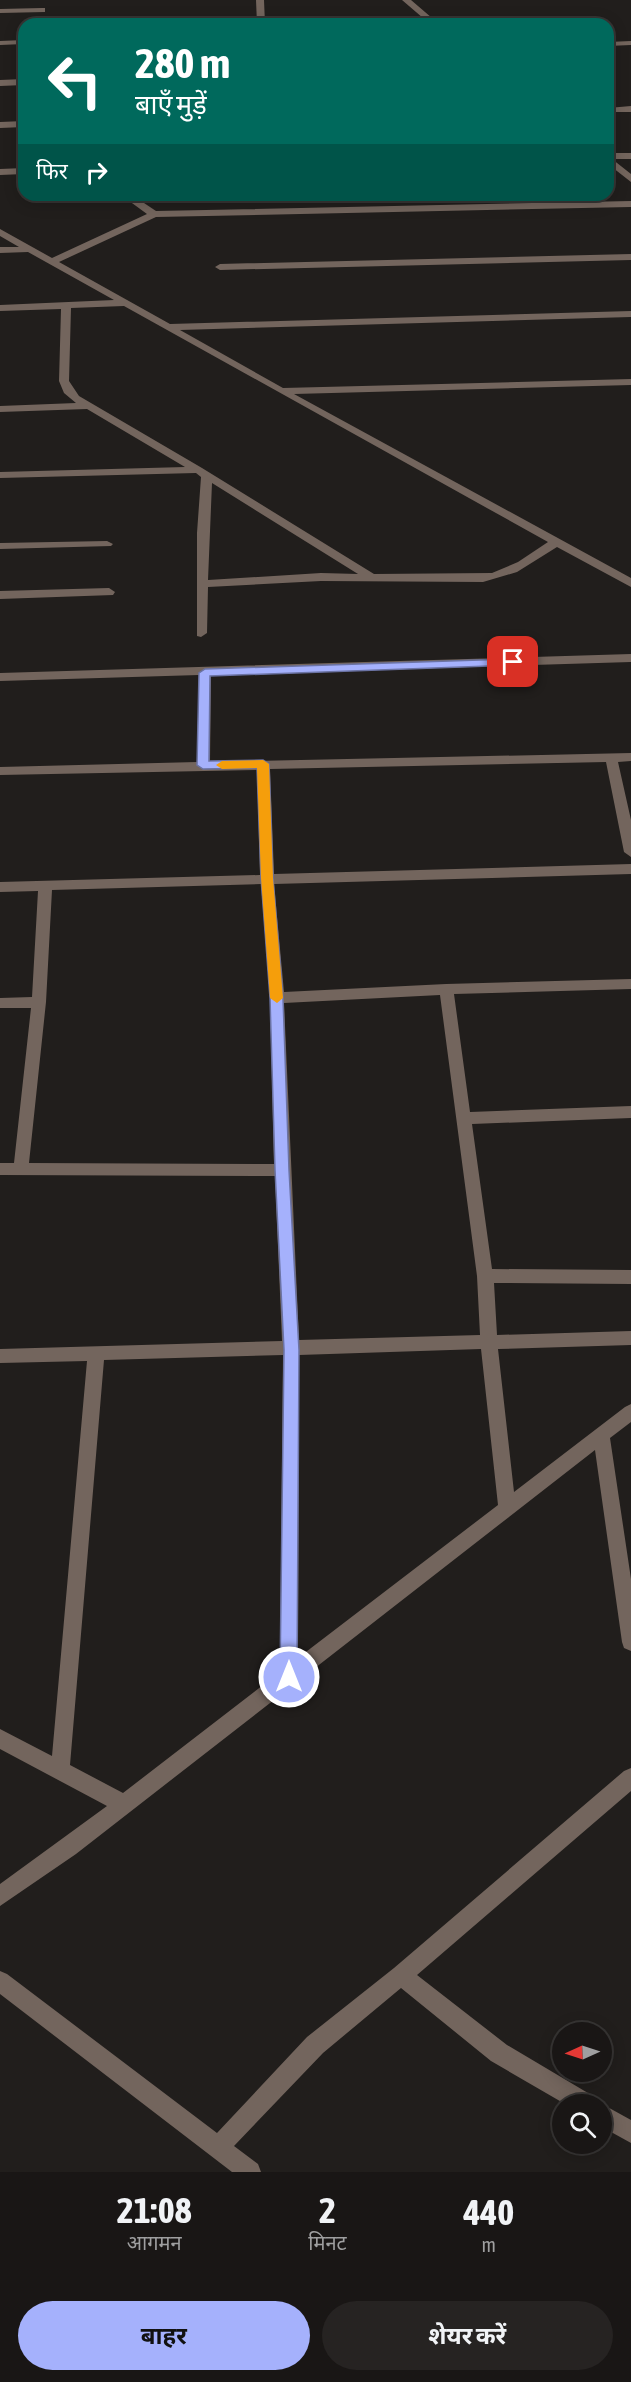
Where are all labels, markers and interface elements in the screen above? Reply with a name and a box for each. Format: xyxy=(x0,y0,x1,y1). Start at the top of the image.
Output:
text: 280 m xyxy=(135,39,230,87)
icon: left xyxy=(36,42,114,120)
text: बाएँ मुड़ें xyxy=(135,89,207,120)
icon: right xyxy=(80,156,113,189)
text: फिर xyxy=(36,158,68,184)
pin xyxy=(487,636,538,687)
icon: arrive xyxy=(496,645,529,678)
position arrow xyxy=(257,1645,321,1709)
north arrow xyxy=(552,2022,612,2082)
map controls xyxy=(552,2022,612,2154)
button: search xyxy=(552,2094,612,2154)
text: 21:08 xyxy=(117,2189,192,2231)
text: 2 xyxy=(319,2189,336,2231)
text: 440 xyxy=(463,2191,514,2233)
text: आगमन xyxy=(127,2231,182,2254)
text: मिनट xyxy=(308,2231,347,2254)
text: m xyxy=(482,2233,496,2256)
button: बाहर xyxy=(18,2301,310,2370)
button: शेयर करें xyxy=(322,2301,613,2370)

